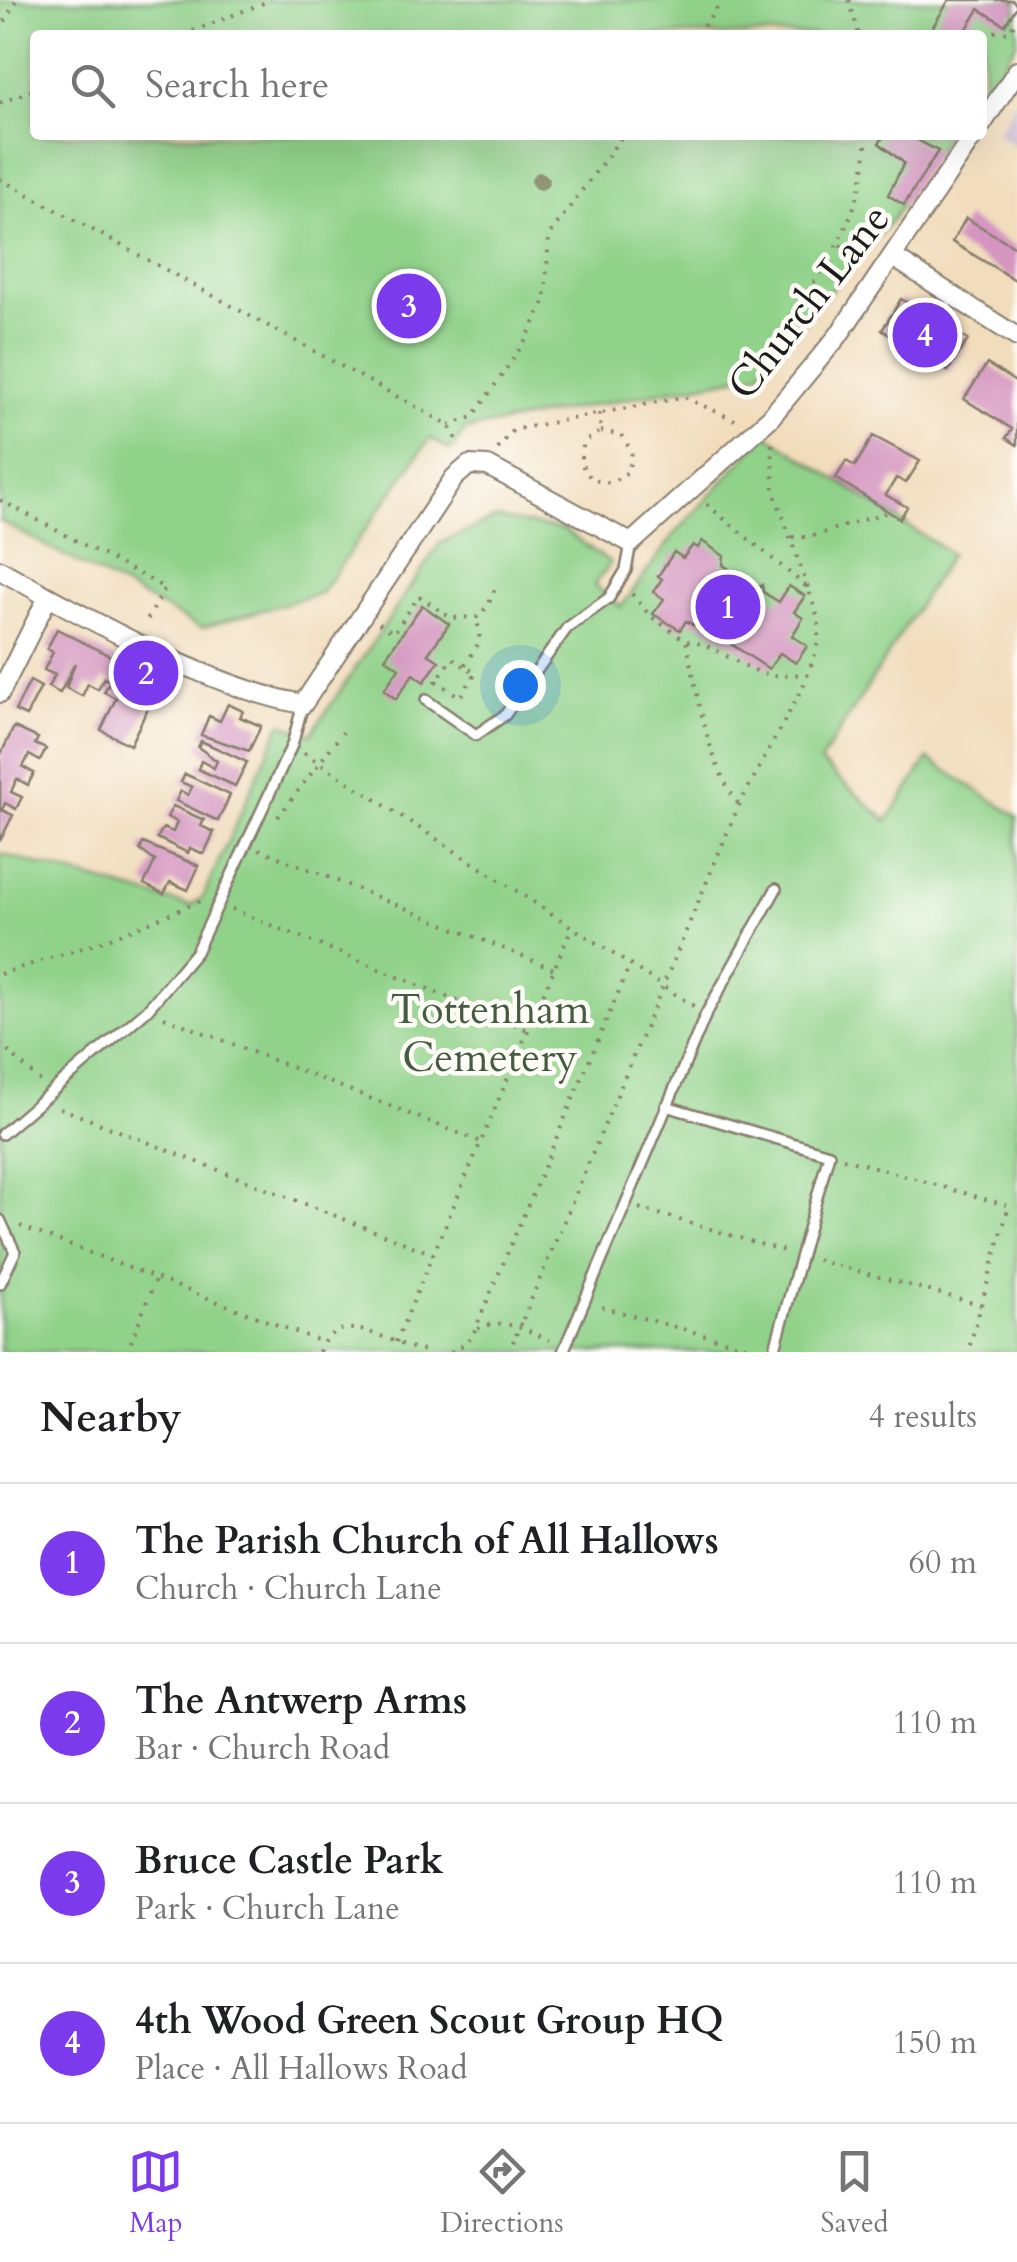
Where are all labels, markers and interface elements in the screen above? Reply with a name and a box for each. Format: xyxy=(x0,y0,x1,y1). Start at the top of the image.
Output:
search box xyxy=(30,30,987,140)
icon: search xyxy=(65,58,120,113)
text: Search here xyxy=(145,59,329,111)
street label: Church Lane xyxy=(715,192,903,412)
pin: 3 xyxy=(376,268,442,344)
pin: 4 xyxy=(892,298,958,372)
pin: 1 xyxy=(696,570,760,644)
pin: 2 xyxy=(114,636,178,710)
your location xyxy=(495,660,546,711)
park label: Tottenham Cemetery xyxy=(390,981,590,1086)
text: Nearby xyxy=(40,1389,182,1446)
text: 4 results xyxy=(869,1395,977,1439)
text: The Parish Church of All Hallows xyxy=(135,1515,719,1567)
text: 1 xyxy=(64,1541,81,1585)
text: 60 m xyxy=(909,1541,977,1585)
text: Church · Church Lane xyxy=(135,1567,442,1611)
text: The Antwerp Arms xyxy=(135,1675,467,1727)
text: 2 xyxy=(64,1701,81,1745)
text: 110 m xyxy=(892,1701,977,1745)
text: Bar · Church Road xyxy=(135,1727,390,1771)
text: Bruce Castle Park xyxy=(135,1835,443,1887)
text: 3 xyxy=(64,1861,81,1905)
text: 110 m xyxy=(892,1861,977,1905)
text: Park · Church Lane xyxy=(135,1887,400,1931)
text: 4th Wood Green Scout Group HQ xyxy=(135,1995,724,2047)
text: 4 xyxy=(64,2021,81,2065)
text: 150 m xyxy=(892,2021,977,2065)
text: Place · All Hallows Road xyxy=(135,2047,467,2091)
tab: Map xyxy=(128,2144,183,2242)
tab: Directions xyxy=(440,2144,564,2242)
tab: Saved xyxy=(821,2144,889,2242)

